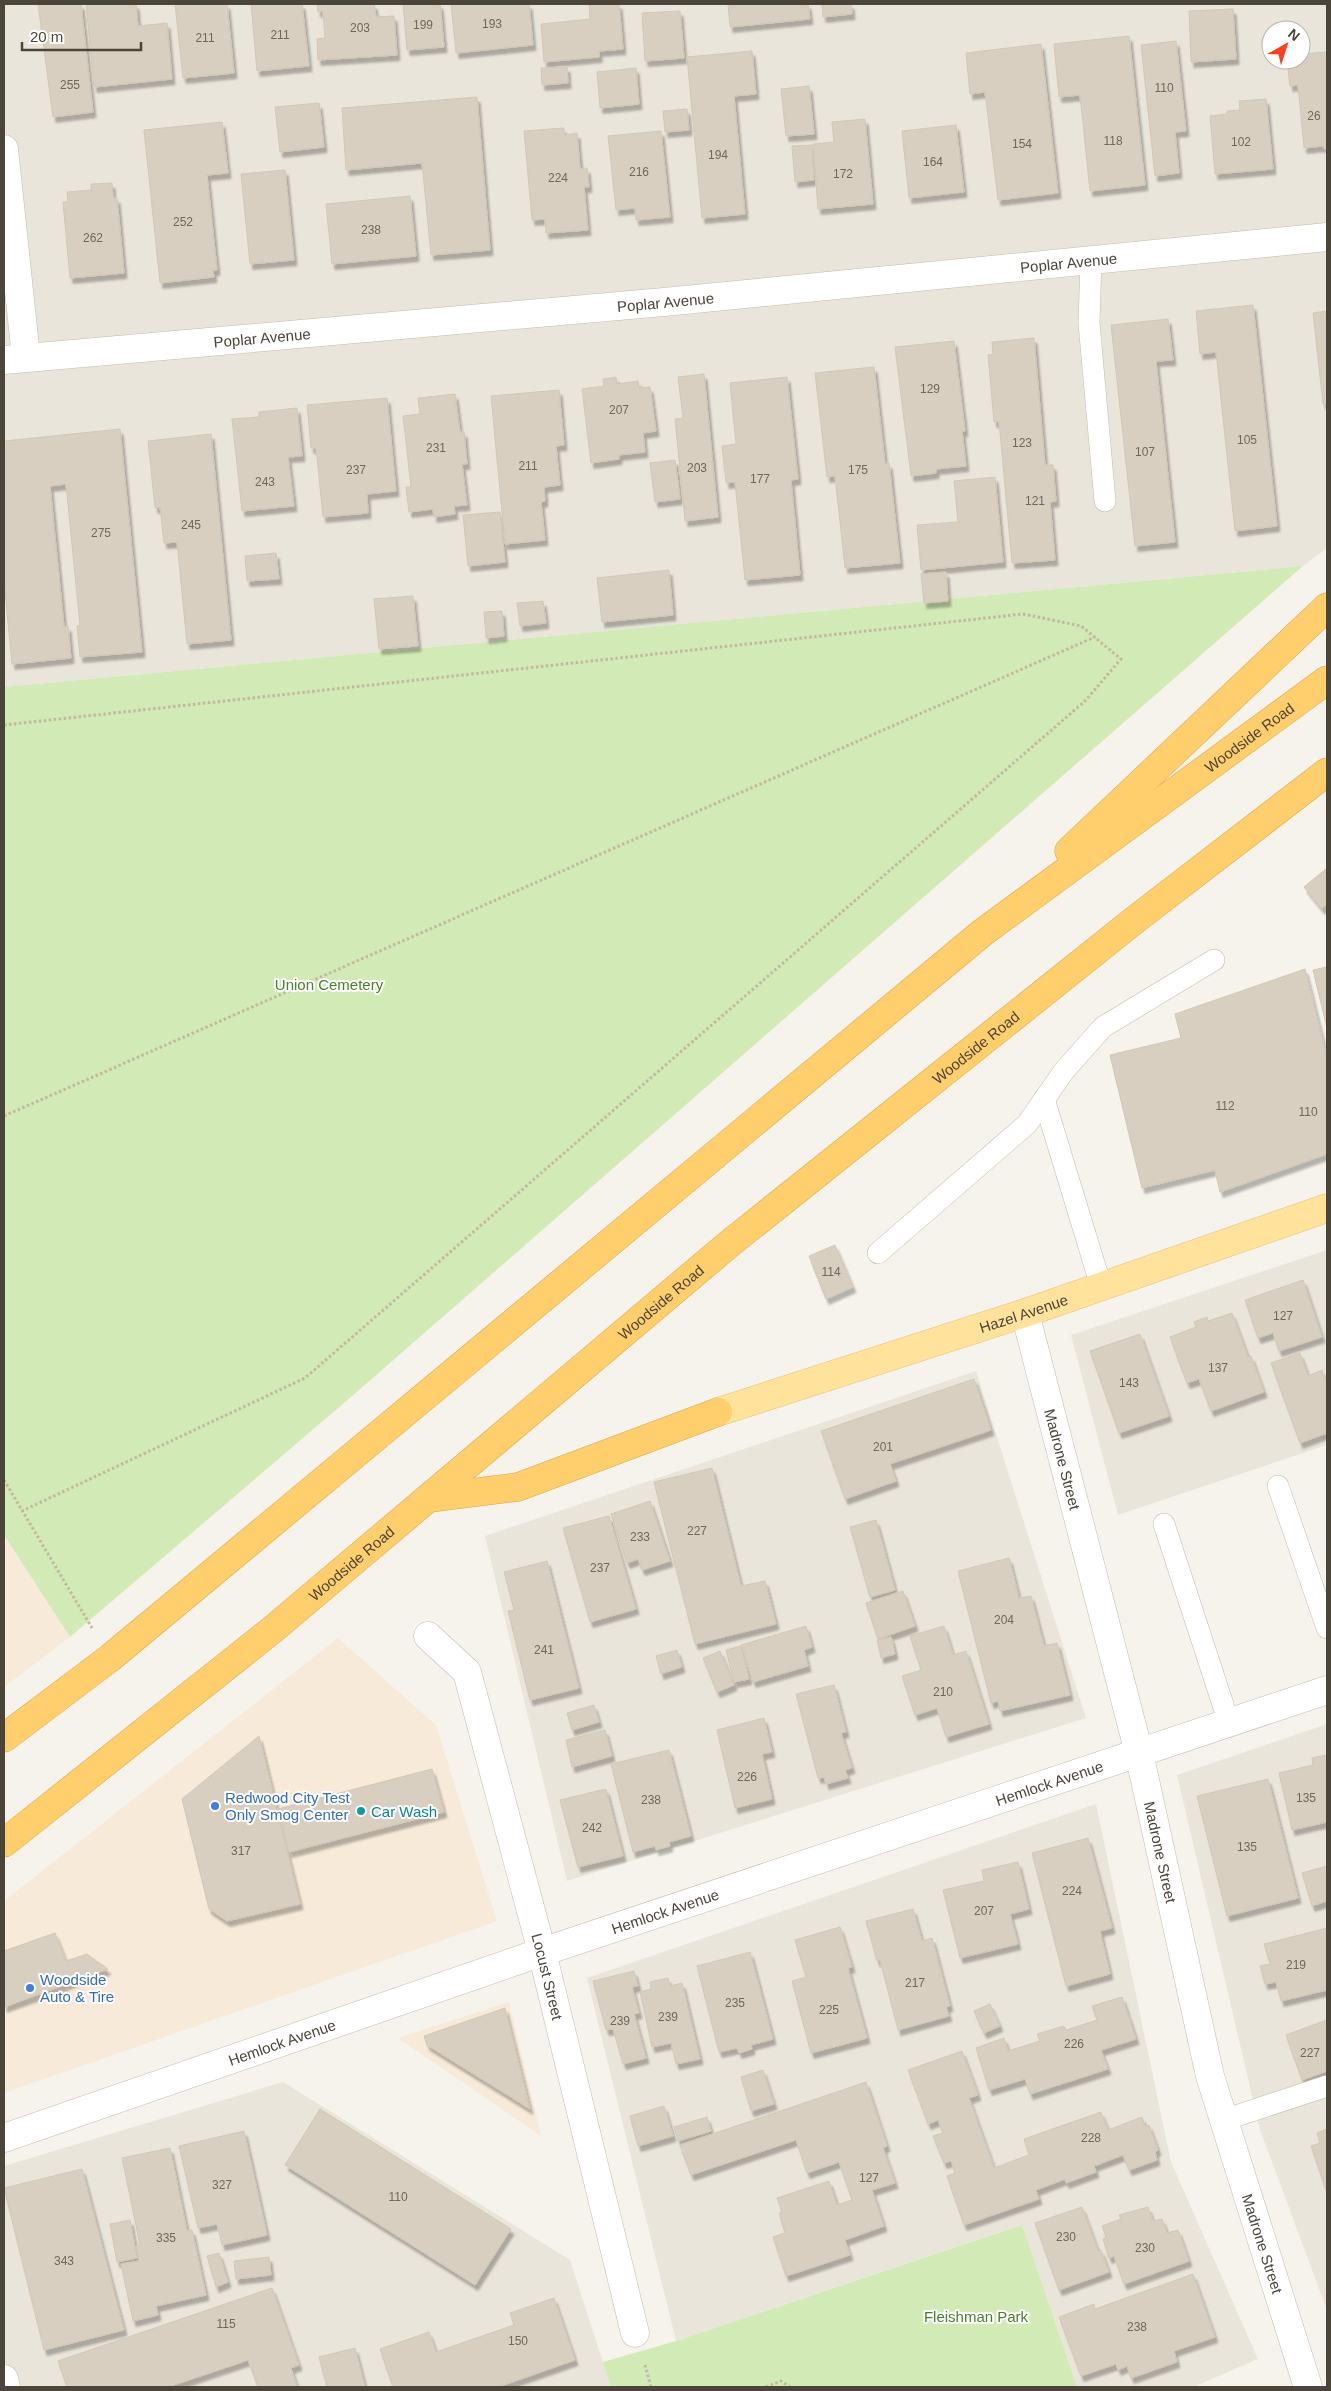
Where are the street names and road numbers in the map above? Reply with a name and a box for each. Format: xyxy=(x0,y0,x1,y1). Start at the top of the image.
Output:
street label: Poplar Avenue xyxy=(1019,249,1118,276)
street label: Poplar Avenue xyxy=(616,289,715,315)
street label: Poplar Avenue xyxy=(213,325,311,350)
street label: Woodside Road xyxy=(1201,699,1297,775)
street label: Woodside Road xyxy=(929,1007,1022,1087)
street label: Woodside Road xyxy=(614,1261,707,1343)
street label: Hazel Avenue xyxy=(977,1290,1070,1336)
street label: Madrone Street xyxy=(1042,1407,1084,1512)
street label: Woodside Road xyxy=(305,1522,397,1604)
street label: Hemlock Avenue xyxy=(993,1757,1105,1809)
street label: Madrone Street xyxy=(1141,1800,1180,1905)
street label: Hemlock Avenue xyxy=(609,1885,721,1937)
street label: Locust Street xyxy=(529,1931,567,2022)
street label: Hemlock Avenue xyxy=(226,2016,338,2068)
street label: Madrone Street xyxy=(1239,2192,1287,2296)

